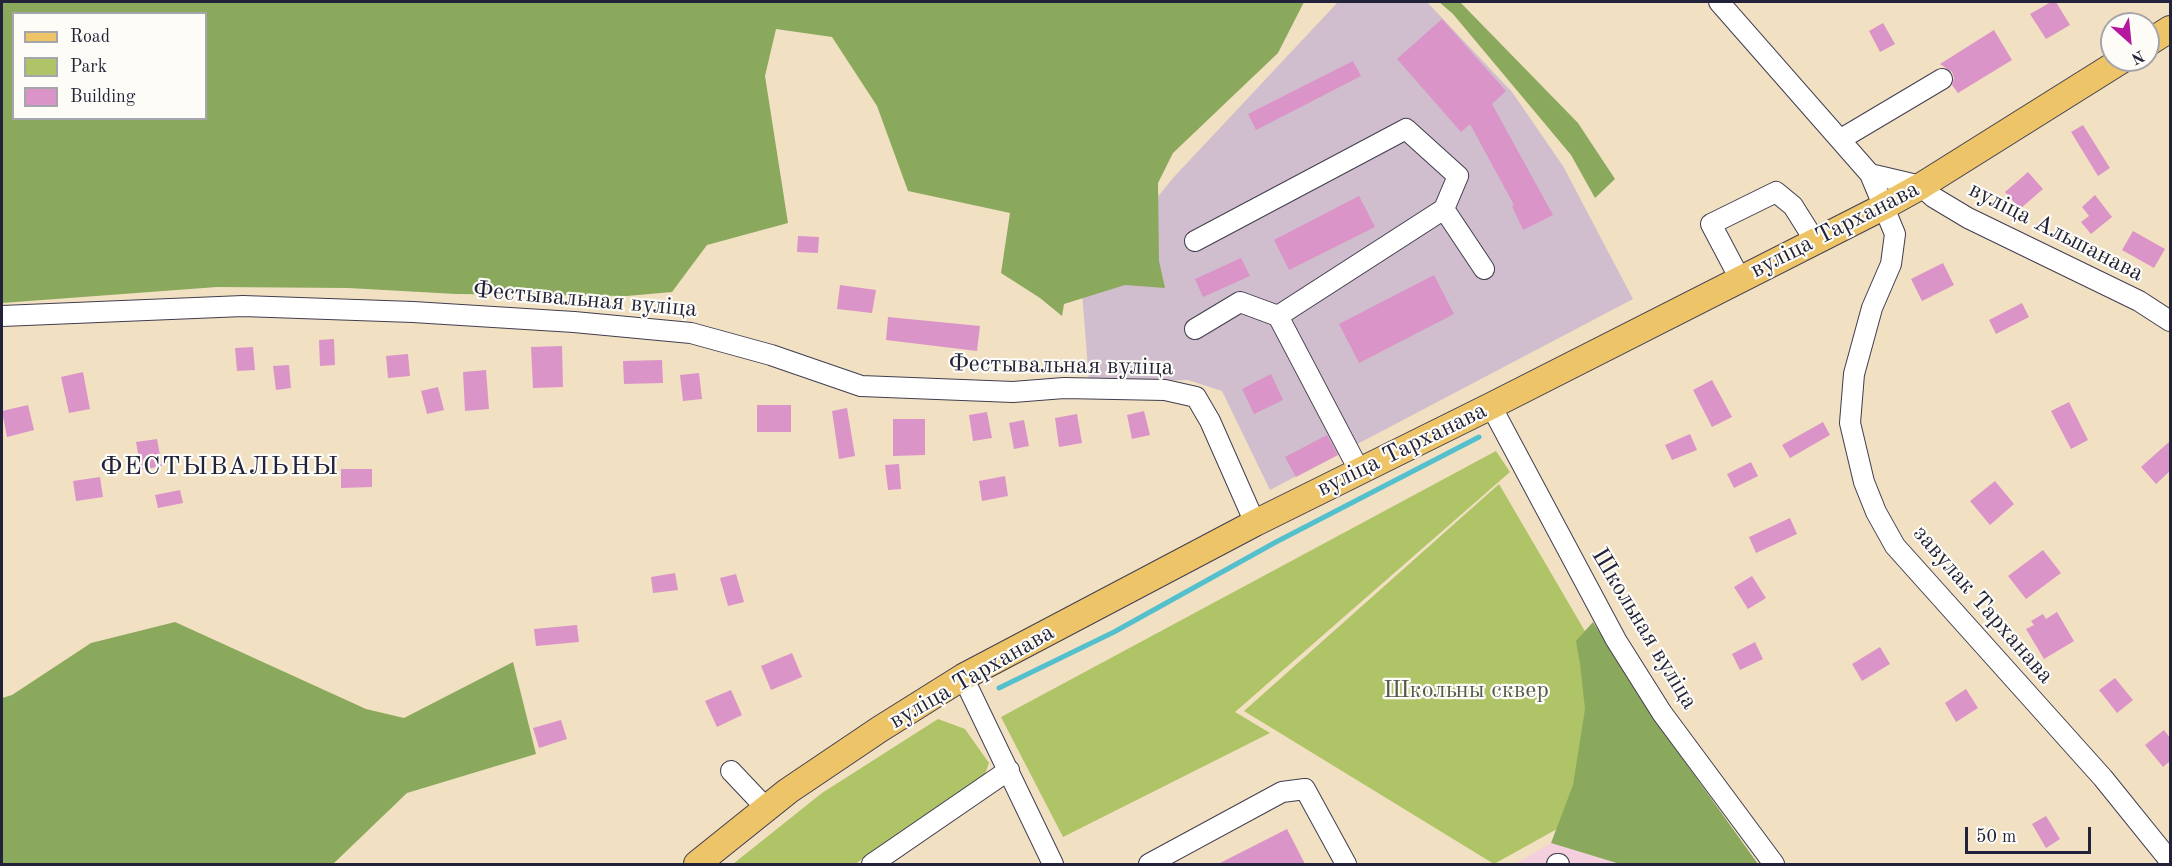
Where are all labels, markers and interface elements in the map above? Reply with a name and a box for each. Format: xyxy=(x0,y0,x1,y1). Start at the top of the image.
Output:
legend xyxy=(12,12,207,120)
north arrow xyxy=(2100,12,2160,72)
text: Road xyxy=(70,28,110,46)
text: N xyxy=(2128,46,2146,66)
text: Park xyxy=(70,58,107,76)
text: Building xyxy=(70,88,135,106)
street label: вуліца Тарханава xyxy=(1746,175,1924,285)
street label: вуліца Альшанава xyxy=(1964,176,2148,288)
street label: Фестывальная вуліца xyxy=(472,276,698,324)
street label: Фестывальная вуліца xyxy=(948,350,1174,382)
street label: вуліца Тарханава xyxy=(1312,396,1492,504)
district label: ФЕСТЫВАЛЬНЫ xyxy=(100,451,340,483)
street label: завулак Тарханава xyxy=(1906,520,2060,690)
street label: Школьная вуліца xyxy=(1584,543,1704,715)
street label: вуліца Тарханава xyxy=(884,618,1060,736)
park label: Школьны сквер xyxy=(1383,677,1549,705)
scale bar xyxy=(1968,815,2094,853)
text: 50 m xyxy=(1976,828,2016,846)

